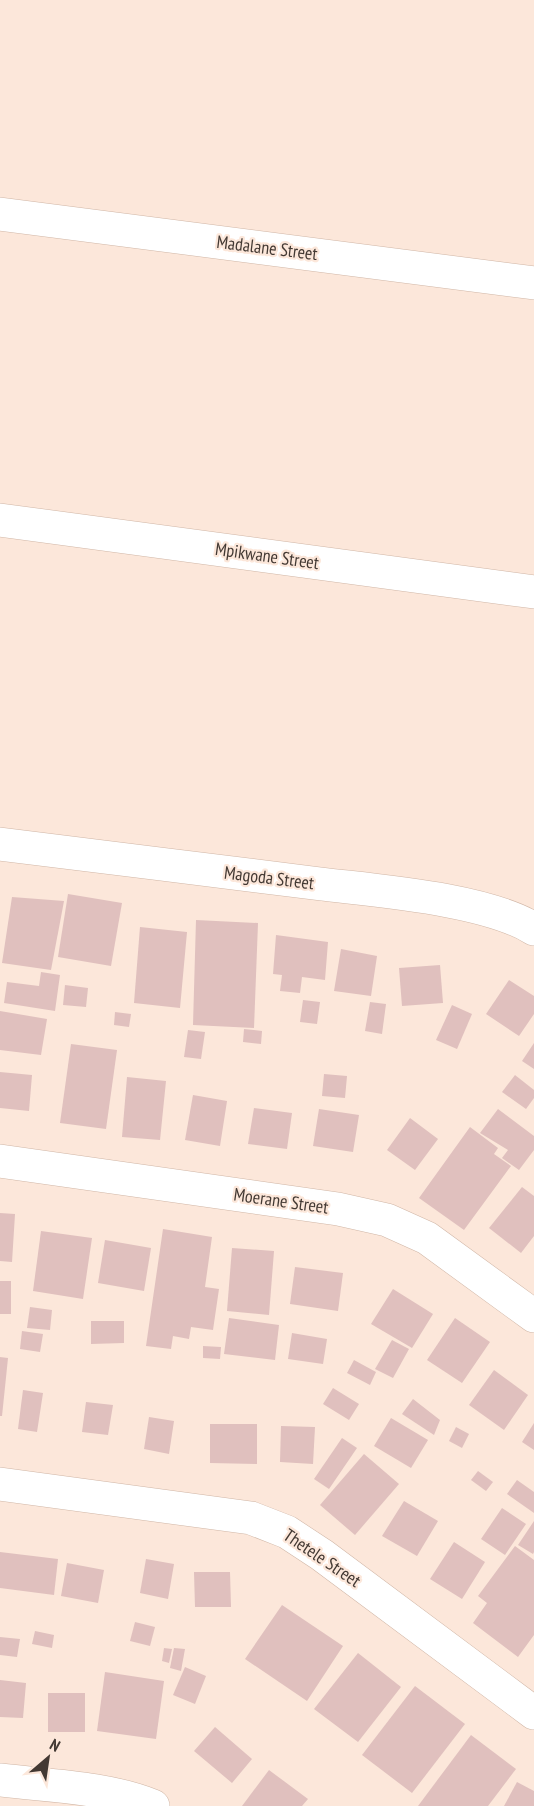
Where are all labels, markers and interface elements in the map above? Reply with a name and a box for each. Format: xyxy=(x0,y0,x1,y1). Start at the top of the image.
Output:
street label: Madalane Street xyxy=(215,230,319,265)
street label: Mpikwane Street xyxy=(214,537,320,574)
street label: Magoda Street xyxy=(223,861,315,894)
street label: Moerane Street xyxy=(232,1182,330,1219)
street label: Thetele Street xyxy=(279,1523,365,1592)
north arrow xyxy=(18,1728,78,1788)
text: N xyxy=(47,1734,64,1756)

